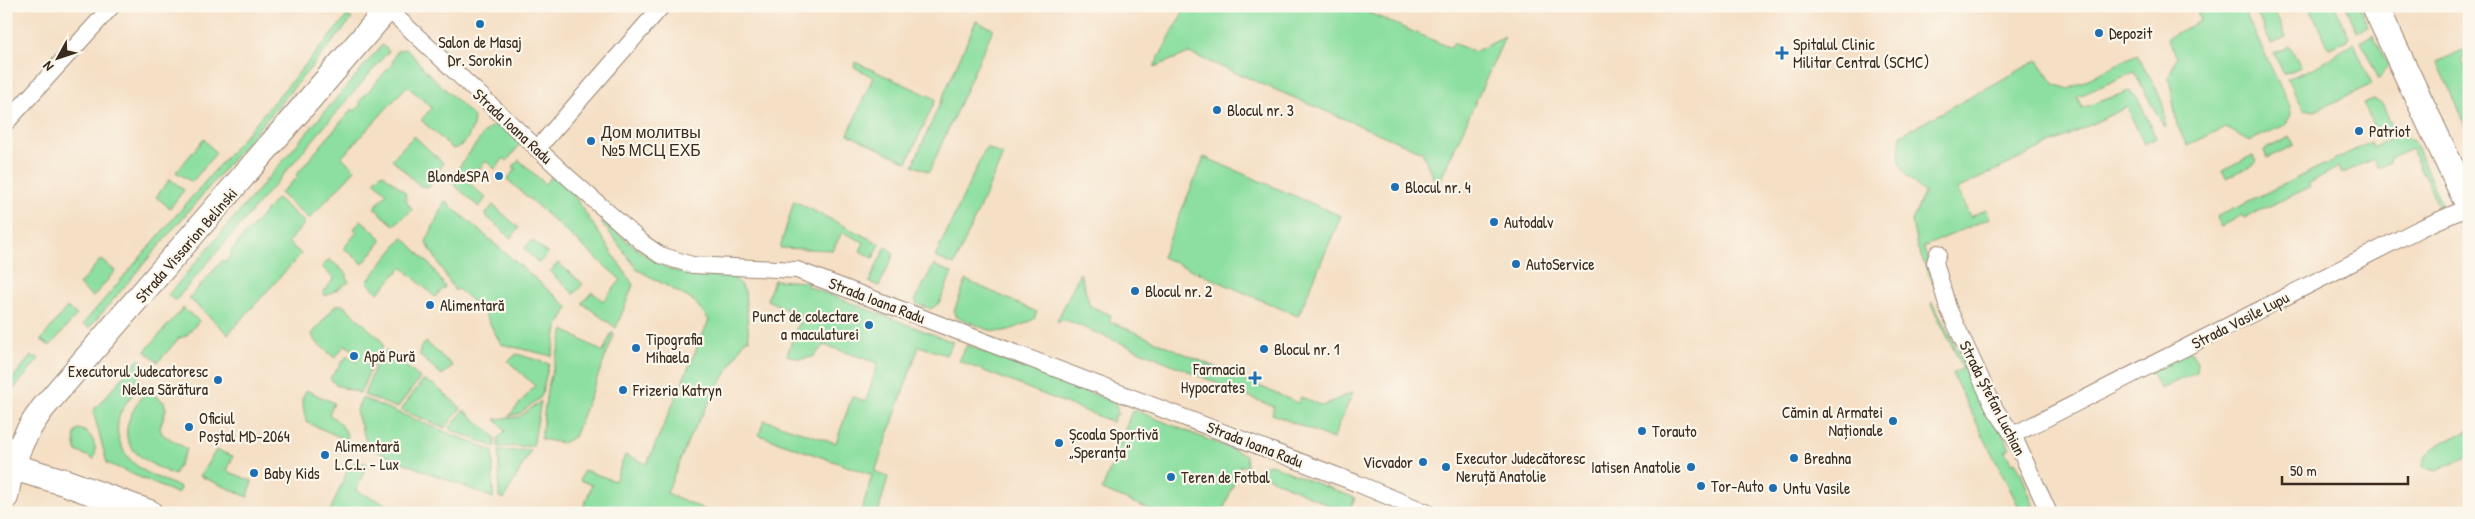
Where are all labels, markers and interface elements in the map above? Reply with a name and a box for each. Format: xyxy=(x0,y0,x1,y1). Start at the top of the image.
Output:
marker: Salon de Masaj Dr. Sorokin xyxy=(474,18,486,30)
place label: Depozit xyxy=(2109,22,2153,44)
marker: Depozit xyxy=(2093,27,2105,39)
place label: Salon de Masaj Dr. Sorokin xyxy=(438,31,522,71)
north arrow xyxy=(32,32,82,82)
place label: Spitalul Clinic Militar Central (SCMC) xyxy=(1793,33,1929,73)
marker: Spitalul Clinic Militar Central (SCMC) xyxy=(1775,46,1789,60)
text: N xyxy=(38,57,57,76)
street label: Strada Ioana Radu xyxy=(468,83,558,169)
place label: Blocul nr. 3 xyxy=(1227,99,1294,121)
marker: Blocul nr. 3 xyxy=(1211,104,1223,116)
place label: Patriot xyxy=(2369,120,2411,142)
place label: Дом молитвы №5 МСЦ ЕХБ xyxy=(601,121,701,161)
marker: Patriot xyxy=(2353,125,2365,137)
marker: Дом молитвы №5 МСЦ ЕХБ xyxy=(585,135,597,147)
place label: BlondeSPA xyxy=(427,165,489,187)
marker: BlondeSPA xyxy=(493,170,505,182)
place label: Blocul nr. 4 xyxy=(1405,176,1471,198)
marker: Blocul nr. 4 xyxy=(1389,181,1401,193)
street label: Strada Vissarion Belinski xyxy=(130,183,242,307)
place label: Autodalv xyxy=(1504,211,1554,233)
marker: Autodalv xyxy=(1488,216,1500,228)
place label: AutoService xyxy=(1526,253,1595,275)
marker: AutoService xyxy=(1510,258,1522,270)
street label: Strada Ioana Radu xyxy=(826,272,929,329)
place label: Blocul nr. 2 xyxy=(1145,280,1213,302)
marker: Blocul nr. 2 xyxy=(1129,285,1141,297)
street label: Strada Vasile Lupu xyxy=(2188,286,2293,354)
place label: Alimentară xyxy=(440,294,504,316)
marker: Alimentară xyxy=(424,299,436,311)
place label: Punct de colectare a maculaturei xyxy=(752,305,860,345)
marker: Punct de colectare a maculaturei xyxy=(863,319,875,331)
place label: Tipografia Mihaela xyxy=(646,328,703,368)
street label: Strada Ștefan Luchian xyxy=(1955,337,2031,459)
place label: Blocul nr. 1 xyxy=(1274,338,1340,360)
marker: Tipografia Mihaela xyxy=(630,342,642,354)
marker: Blocul nr. 1 xyxy=(1258,343,1270,355)
place label: Apă Pură xyxy=(364,345,415,367)
marker: Apă Pură xyxy=(348,350,360,362)
place label: Farmacia Hypocrates xyxy=(1181,358,1245,398)
place label: Executorul Judecatoresc Nelea Sărătura xyxy=(68,360,209,400)
marker: Farmacia Hypocrates xyxy=(1249,372,1261,384)
marker: Executorul Judecatoresc Nelea Sărătura xyxy=(212,374,224,386)
place label: Frizeria Katryn xyxy=(632,379,722,401)
marker: Frizeria Katryn xyxy=(617,384,629,396)
place label: Cămin al Armatei Naționale xyxy=(1782,401,1884,441)
place label: Oficiul Poștal MD-2064 xyxy=(199,407,290,447)
marker: Cămin al Armatei Naționale xyxy=(1887,415,1899,427)
street label: Strada Ioana Radu xyxy=(1204,416,1307,473)
place label: Torauto xyxy=(1652,420,1697,442)
marker: Oficiul Poștal MD-2064 xyxy=(183,421,195,433)
place label: Școala Sportivă „Speranța” xyxy=(1069,423,1158,463)
marker: Torauto xyxy=(1636,425,1648,437)
place label: Alimentară L.C.L. - Lux xyxy=(335,435,399,475)
marker: Școala Sportivă „Speranța” xyxy=(1053,437,1065,449)
place label: Executor Judecătoresc Neruță Anatolie xyxy=(1456,447,1586,487)
place label: Breahna xyxy=(1804,447,1851,469)
marker: Alimentară L.C.L. - Lux xyxy=(319,449,331,461)
place label: Vicvador xyxy=(1363,451,1413,473)
marker: Breahna xyxy=(1788,452,1800,464)
scale bar xyxy=(2282,454,2409,486)
marker: Vicvador xyxy=(1417,456,1429,468)
place label: Iatisen Anatolie xyxy=(1591,456,1682,478)
text: 50 m xyxy=(2290,460,2317,481)
marker: Executor Judecătoresc Neruță Anatolie xyxy=(1440,461,1452,473)
marker: Iatisen Anatolie xyxy=(1685,461,1697,473)
place label: Baby Kids xyxy=(264,462,320,484)
place label: Teren de Fotbal xyxy=(1181,466,1270,488)
marker: Baby Kids xyxy=(248,467,260,479)
marker: Teren de Fotbal xyxy=(1165,471,1177,483)
place label: Tor-Auto xyxy=(1711,475,1764,497)
place label: Untu Vasile xyxy=(1783,477,1851,499)
marker: Tor-Auto xyxy=(1695,480,1707,492)
marker: Untu Vasile xyxy=(1767,482,1779,494)

